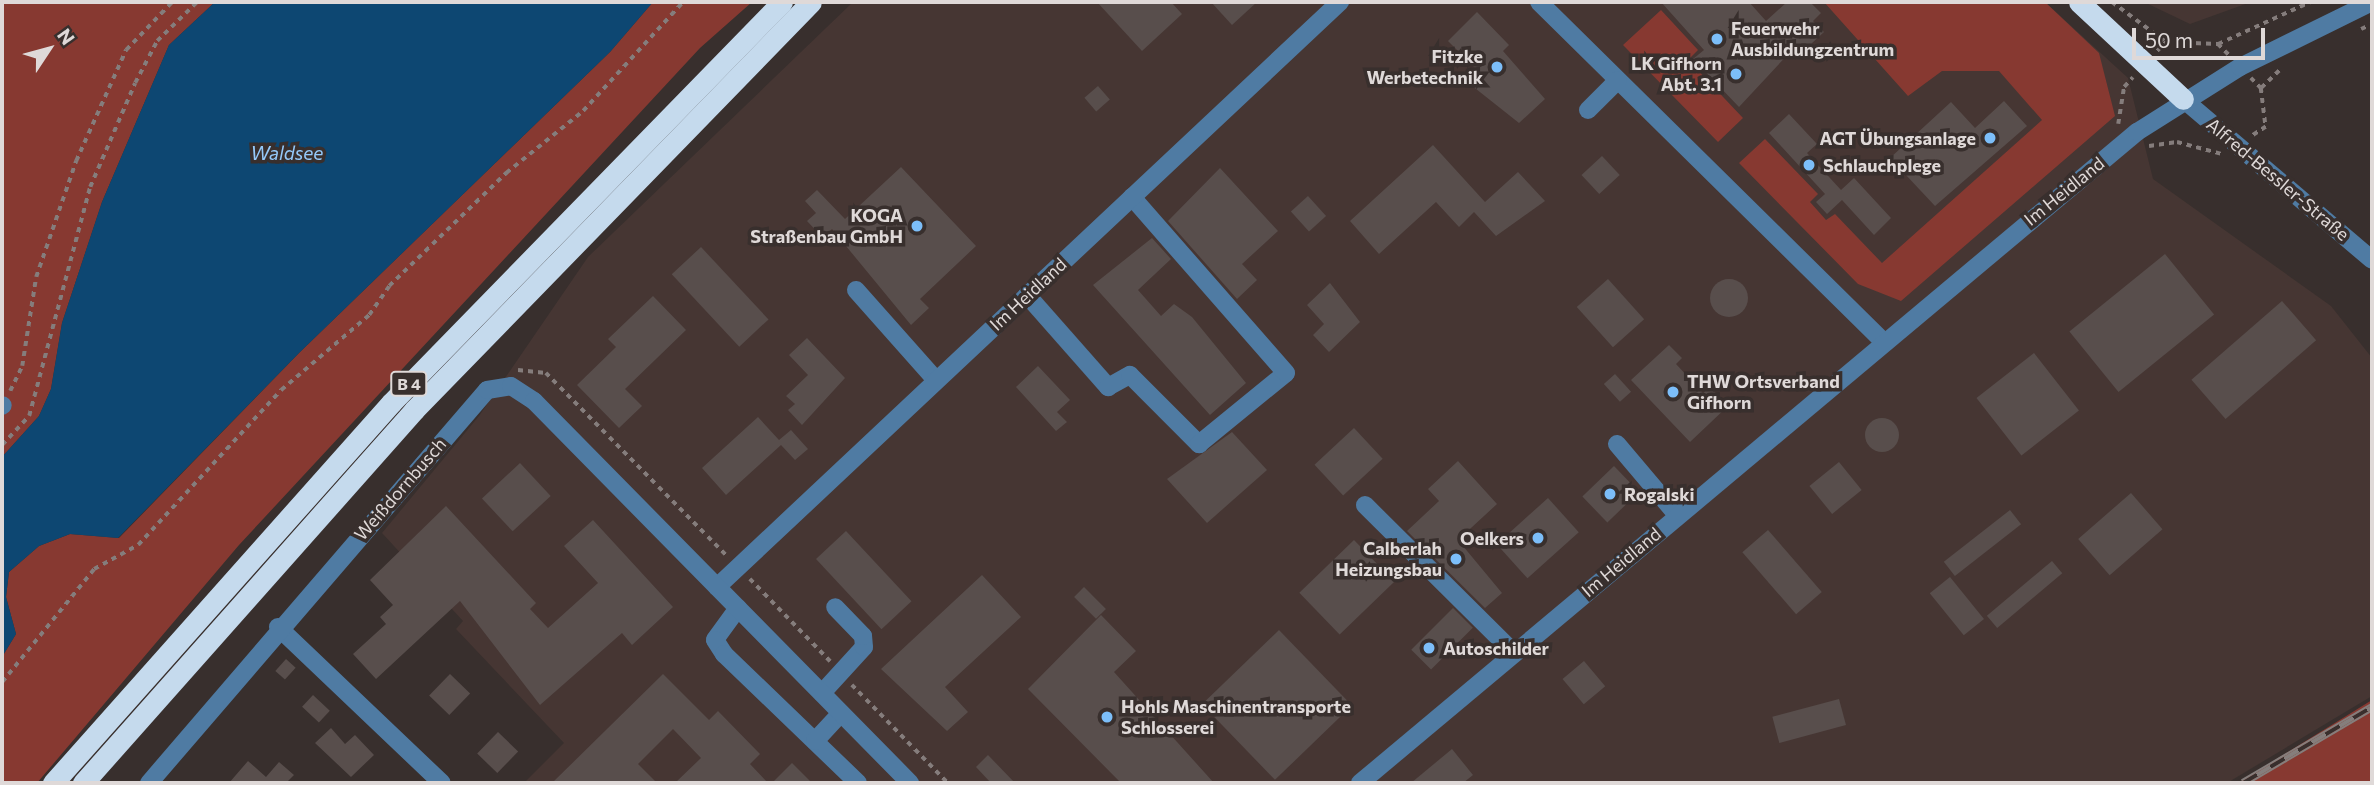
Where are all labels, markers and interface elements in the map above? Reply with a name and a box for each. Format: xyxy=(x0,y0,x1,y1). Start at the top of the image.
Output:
north arrow xyxy=(14,14,84,84)
scale bar xyxy=(2136,14,2269,58)
place label: Feuerwehr Ausbildungzentrum xyxy=(1731,18,1894,60)
text: N xyxy=(53,24,80,49)
text: 50 m xyxy=(2145,27,2193,52)
marker: Feuerwehr Ausbildungzentrum xyxy=(1709,31,1725,47)
place label: Fitzke Werbetechnik xyxy=(1367,46,1483,88)
place label: LK Gifhorn Abt. 3.1 xyxy=(1631,53,1722,96)
marker: Fitzke Werbetechnik xyxy=(1489,59,1505,75)
marker: LK Gifhorn Abt. 3.1 xyxy=(1728,66,1744,82)
street label: Alfred-Bessler-Straße xyxy=(2202,113,2354,245)
place label: AGT Übungsanlage xyxy=(1820,127,1976,149)
marker: AGT Übungsanlage xyxy=(1982,130,1998,146)
water label: Waldsee xyxy=(251,142,323,164)
street label: Im Heidland xyxy=(2020,152,2108,230)
place label: Schlauchplege xyxy=(1823,154,1941,176)
marker: Schlauchplege xyxy=(1801,157,1817,173)
place label: KOGA Straßenbau GmbH xyxy=(750,205,903,248)
marker: KOGA Straßenbau GmbH xyxy=(909,218,925,234)
street label: Im Heidland xyxy=(985,253,1071,335)
place label: THW Ortsverband Gifhorn xyxy=(1687,371,1840,414)
road number: B 4 xyxy=(390,372,428,396)
marker: THW Ortsverband Gifhorn xyxy=(1665,384,1681,400)
street label: Weißdornbusch xyxy=(350,433,450,545)
place label: Rogalski xyxy=(1624,483,1694,505)
marker: Rogalski xyxy=(1602,486,1618,502)
street label: Im Heidland xyxy=(1577,523,1665,601)
place label: Oelkers xyxy=(1460,527,1524,549)
marker: Oelkers xyxy=(1530,530,1546,546)
place label: Calberlah Heizungsbau xyxy=(1335,538,1442,580)
marker: Calberlah Heizungsbau xyxy=(1448,551,1464,567)
place label: Autoschilder xyxy=(1443,637,1549,659)
marker: Autoschilder xyxy=(1421,640,1437,656)
place label: Hohls Maschinentransporte Schlosserei xyxy=(1121,696,1351,738)
marker: Hohls Maschinentransporte Schlosserei xyxy=(1099,709,1115,725)

